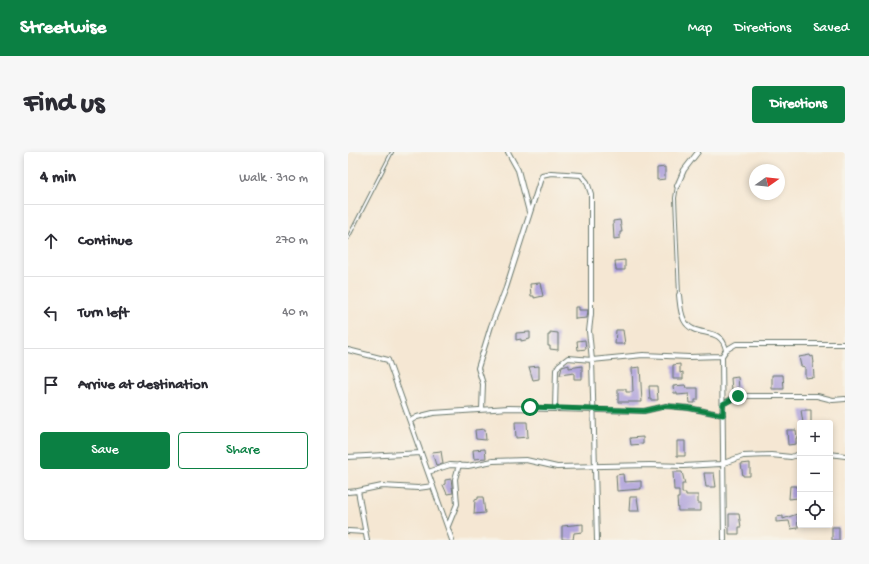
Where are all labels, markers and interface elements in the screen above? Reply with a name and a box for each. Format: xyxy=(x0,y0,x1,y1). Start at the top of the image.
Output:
text: Streetwise xyxy=(20,17,106,40)
text: Map xyxy=(688,20,712,37)
text: Directions xyxy=(734,20,791,37)
text: Saved xyxy=(813,20,849,37)
button: Directions xyxy=(752,86,845,123)
text: Find us xyxy=(24,88,104,121)
north arrow xyxy=(749,164,785,200)
text: 4 min xyxy=(40,168,76,188)
text: Walk · 310 m xyxy=(239,171,308,186)
icon: ahead xyxy=(40,230,62,252)
text: Continue xyxy=(78,232,132,250)
text: 270 m xyxy=(275,233,308,248)
icon: left xyxy=(40,302,62,324)
text: Turn left xyxy=(78,304,129,322)
text: 40 m xyxy=(282,305,308,320)
icon: arrive xyxy=(40,374,62,396)
text: Arrive at destination xyxy=(78,376,208,394)
route end xyxy=(729,387,747,405)
route start xyxy=(521,398,539,416)
map controls xyxy=(797,420,833,528)
button: + xyxy=(797,420,833,456)
button: Save xyxy=(40,432,170,469)
button: Share xyxy=(178,432,308,469)
button: − xyxy=(797,456,833,492)
button: locate xyxy=(797,492,833,528)

